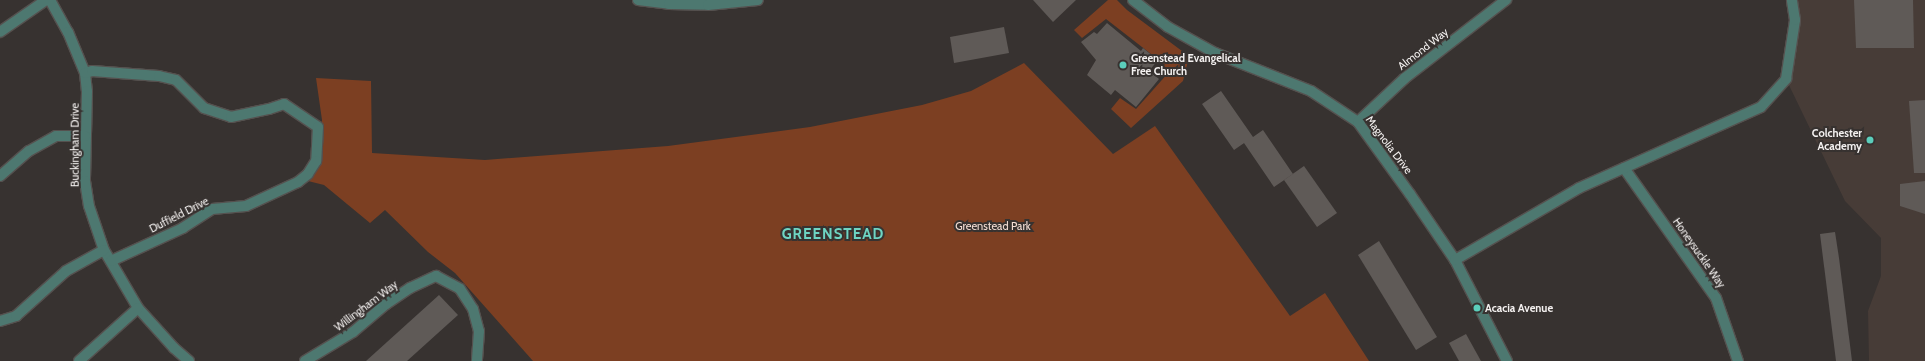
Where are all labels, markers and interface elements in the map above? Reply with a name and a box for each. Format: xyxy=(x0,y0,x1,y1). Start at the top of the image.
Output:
street label: Almond Way xyxy=(1395,25,1451,73)
place label: Greenstead Evangelical Free Church xyxy=(1131,52,1241,78)
marker: Greenstead Evangelical Free Church xyxy=(1118,60,1128,70)
street label: Buckingham Drive xyxy=(68,103,82,187)
street label: Magnolia Drive xyxy=(1363,113,1415,177)
place label: Colchester Academy xyxy=(1812,127,1862,153)
marker: Colchester Academy xyxy=(1865,135,1875,145)
street label: Duffield Drive xyxy=(147,194,211,236)
street label: Honeysuckle Way xyxy=(1670,215,1728,291)
park label: Greenstead Park xyxy=(955,219,1031,233)
district label: GREENSTEAD xyxy=(782,226,884,244)
street label: Willingham Way xyxy=(332,278,400,334)
place label: Acacia Avenue xyxy=(1485,301,1553,315)
marker: Acacia Avenue xyxy=(1472,303,1482,313)

